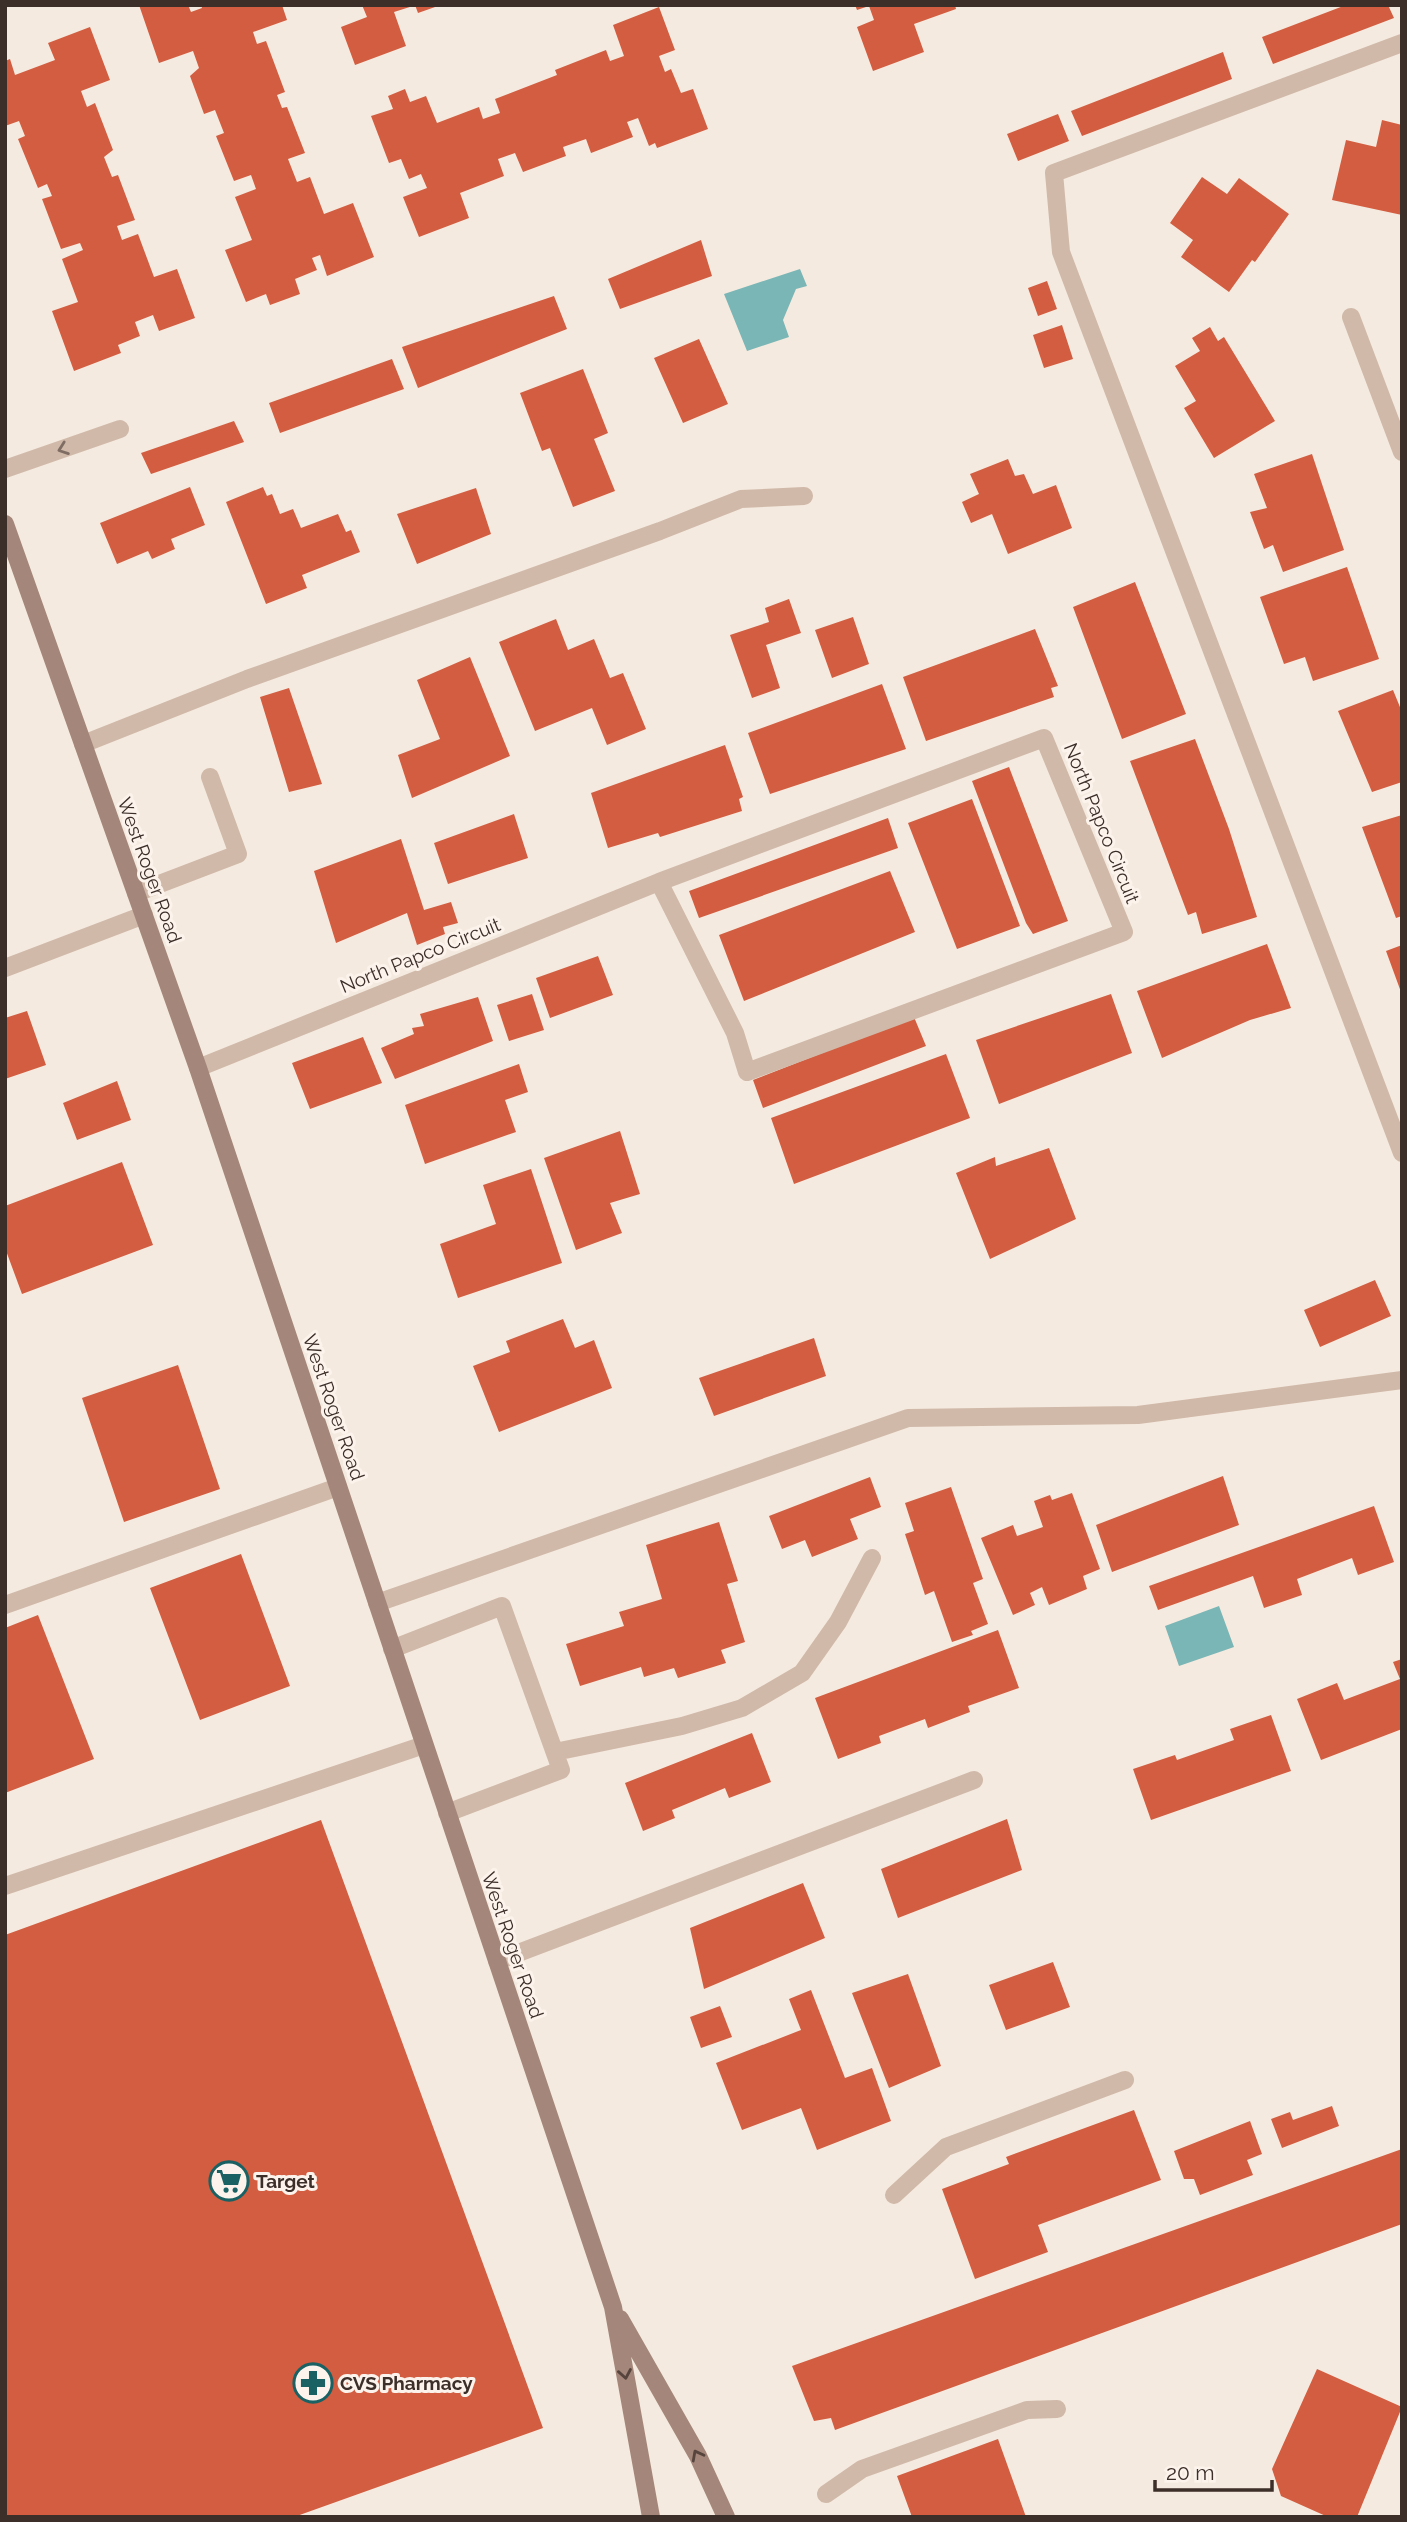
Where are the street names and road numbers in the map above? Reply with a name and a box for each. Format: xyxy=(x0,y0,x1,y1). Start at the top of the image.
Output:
street label: North Papco Circuit xyxy=(1060,740,1144,907)
street label: West Roger Road xyxy=(113,794,187,946)
street label: North Papco Circuit xyxy=(337,913,504,997)
street label: West Roger Road xyxy=(299,1331,369,1483)
street label: West Roger Road xyxy=(478,1869,548,2021)

